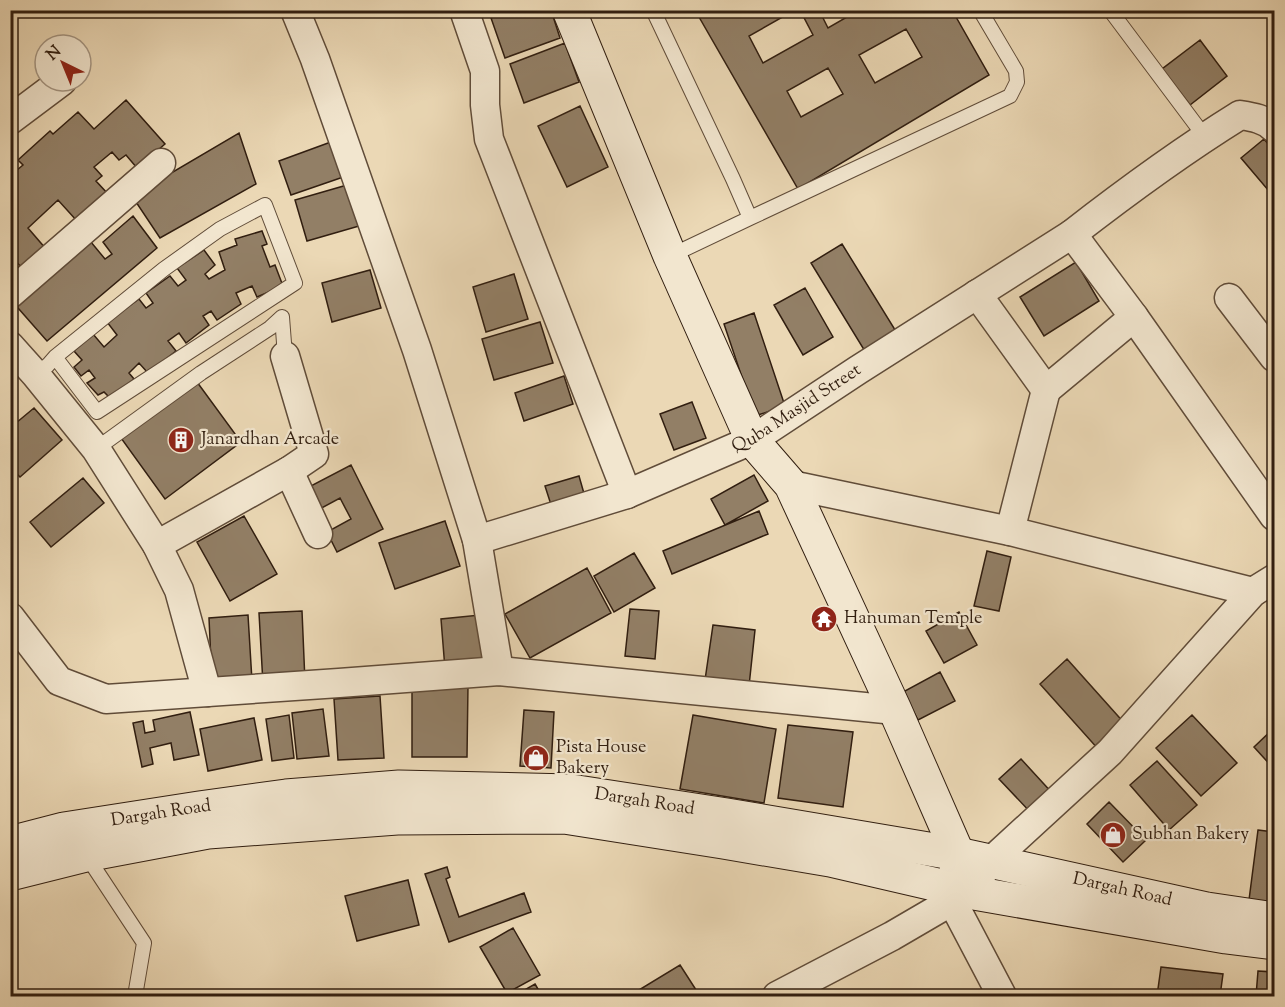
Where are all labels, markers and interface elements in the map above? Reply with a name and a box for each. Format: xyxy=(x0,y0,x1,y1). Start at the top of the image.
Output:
north arrow xyxy=(33,33,93,93)
text: N xyxy=(42,41,67,67)
street label: Quba Masjid Street xyxy=(728,358,867,460)
building icon: Janardhan Arcade xyxy=(166,425,196,455)
place label: Janardhan Arcade xyxy=(200,427,339,453)
temple icon: Hanuman Temple xyxy=(809,604,839,634)
place label: Hanuman Temple xyxy=(844,606,982,632)
place label: Pista House Bakery xyxy=(556,735,646,782)
shop icon: Pista House Bakery xyxy=(521,743,551,773)
street label: Dargah Road xyxy=(593,782,696,823)
street label: Dargah Road xyxy=(109,793,213,835)
shop icon: Subhan Bakery xyxy=(1098,820,1128,850)
place label: Subhan Bakery xyxy=(1132,822,1249,848)
street label: Dargah Road xyxy=(1070,867,1174,914)

